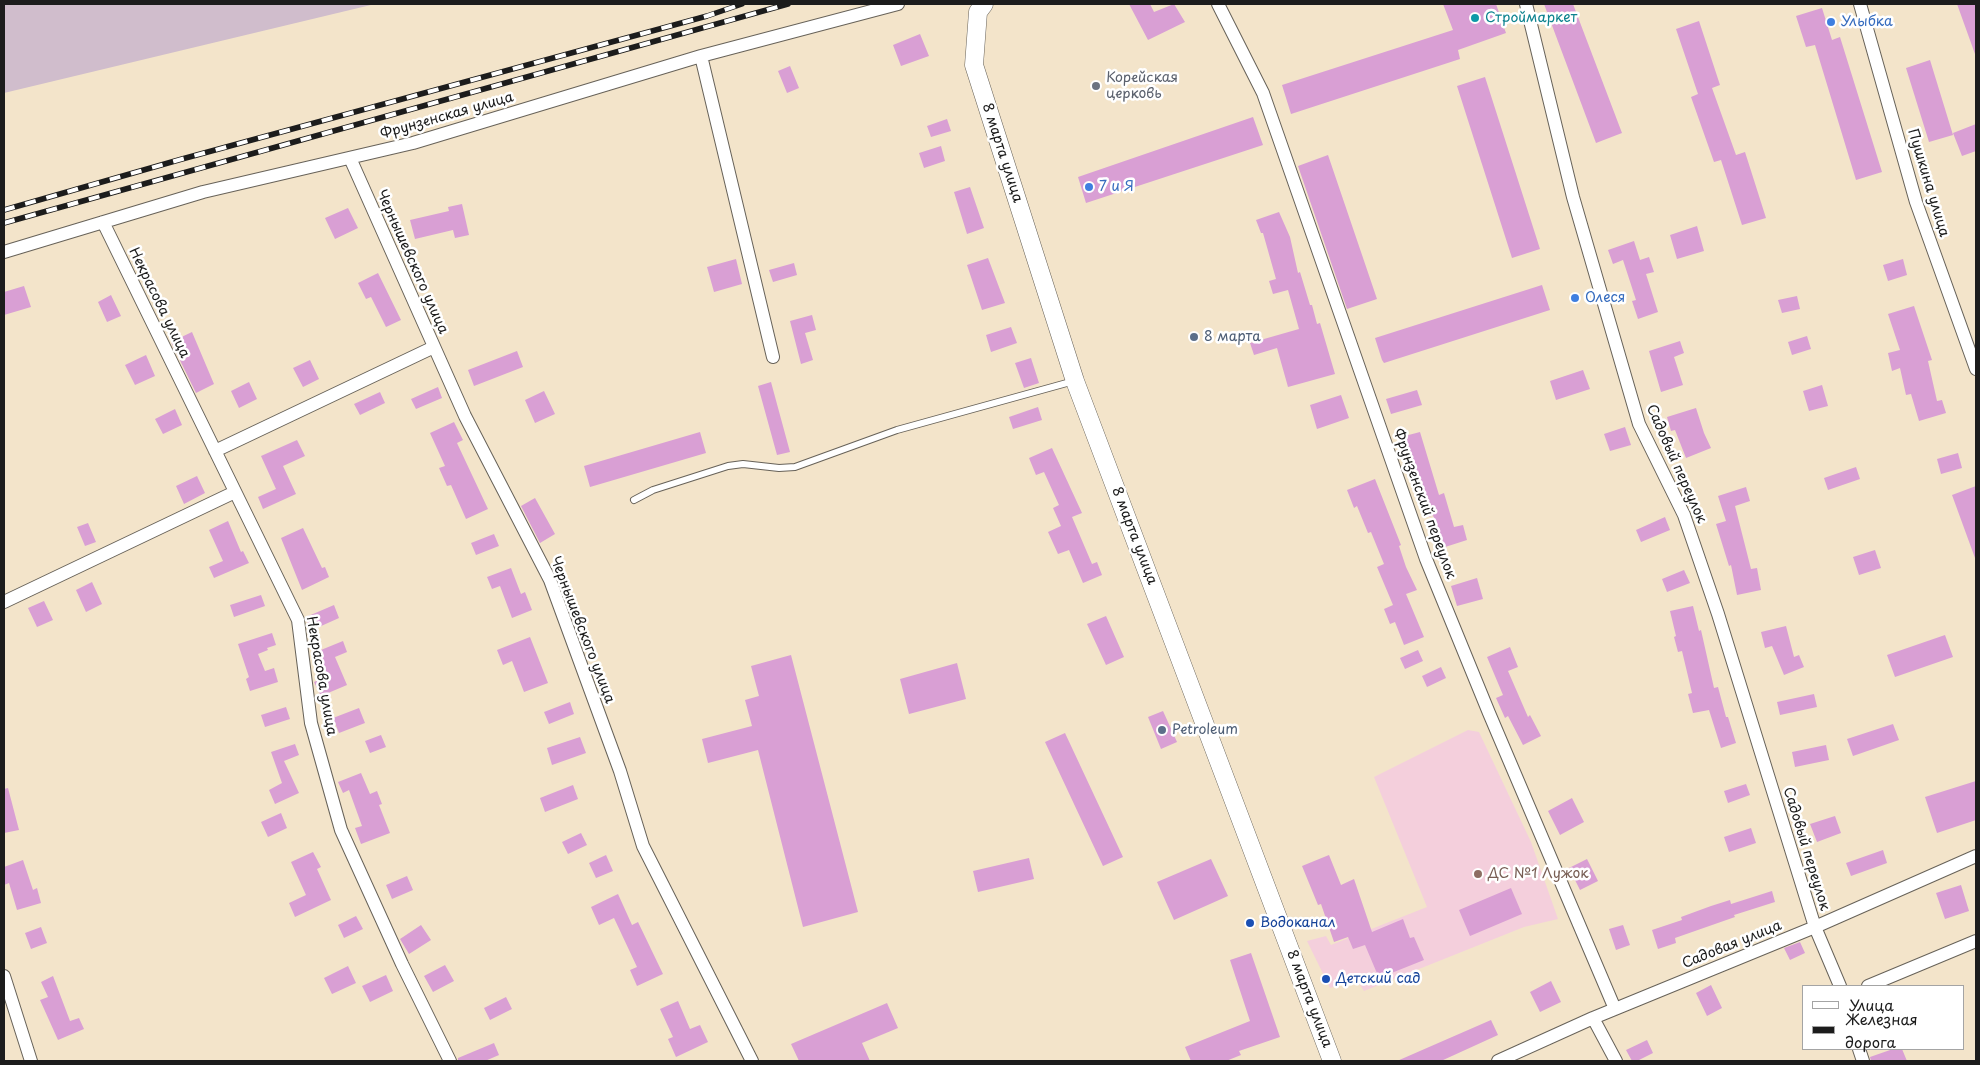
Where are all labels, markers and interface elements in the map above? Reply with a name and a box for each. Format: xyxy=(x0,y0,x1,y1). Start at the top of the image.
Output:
place label: Строймаркет xyxy=(1485,10,1577,26)
marker: Строймаркет xyxy=(1469,12,1481,24)
place label: Улыбка xyxy=(1841,14,1893,30)
marker: Улыбка xyxy=(1825,16,1837,28)
place label: Корейская церковь xyxy=(1106,70,1178,102)
marker: Корейская церковь xyxy=(1090,80,1102,92)
street label: Фрунзенская улица xyxy=(379,89,515,143)
street label: 8 марта улица xyxy=(978,101,1026,205)
street label: Пушкина улица xyxy=(1904,127,1952,239)
place label: 7 и Я xyxy=(1099,179,1134,195)
marker: 7 и Я xyxy=(1083,181,1095,193)
street label: Чернышевского улица xyxy=(373,187,451,337)
street label: Некрасова улица xyxy=(125,245,193,361)
place label: Олеся xyxy=(1585,290,1625,306)
marker: Олеся xyxy=(1569,292,1581,304)
place label: 8 марта xyxy=(1204,329,1261,345)
marker: 8 марта xyxy=(1188,331,1200,343)
street label: Садовый переулок xyxy=(1642,402,1710,526)
street label: Фрунзенский переулок xyxy=(1389,427,1459,581)
street label: 8 марта улица xyxy=(1108,485,1160,587)
street label: Чернышевского улица xyxy=(546,554,618,706)
street label: Некрасова улица xyxy=(302,615,340,737)
place label: Petroleum xyxy=(1172,722,1238,738)
marker: Petroleum xyxy=(1156,724,1168,736)
street label: Садовый переулок xyxy=(1779,785,1833,913)
place label: ДС №1 Лужок xyxy=(1488,866,1589,882)
marker: ДС №1 Лужок xyxy=(1472,868,1484,880)
place label: Водоканал xyxy=(1260,915,1335,931)
marker: Водоканал xyxy=(1244,917,1256,929)
street label: Садовая улица xyxy=(1680,917,1784,973)
street label: 8 марта улица xyxy=(1283,948,1335,1050)
place label: Детский сад xyxy=(1336,971,1421,987)
marker: Детский сад xyxy=(1320,973,1332,985)
legend xyxy=(1802,985,1965,1050)
text: Улица xyxy=(1849,993,1894,1016)
text: Железная дорога xyxy=(1845,1007,1918,1053)

